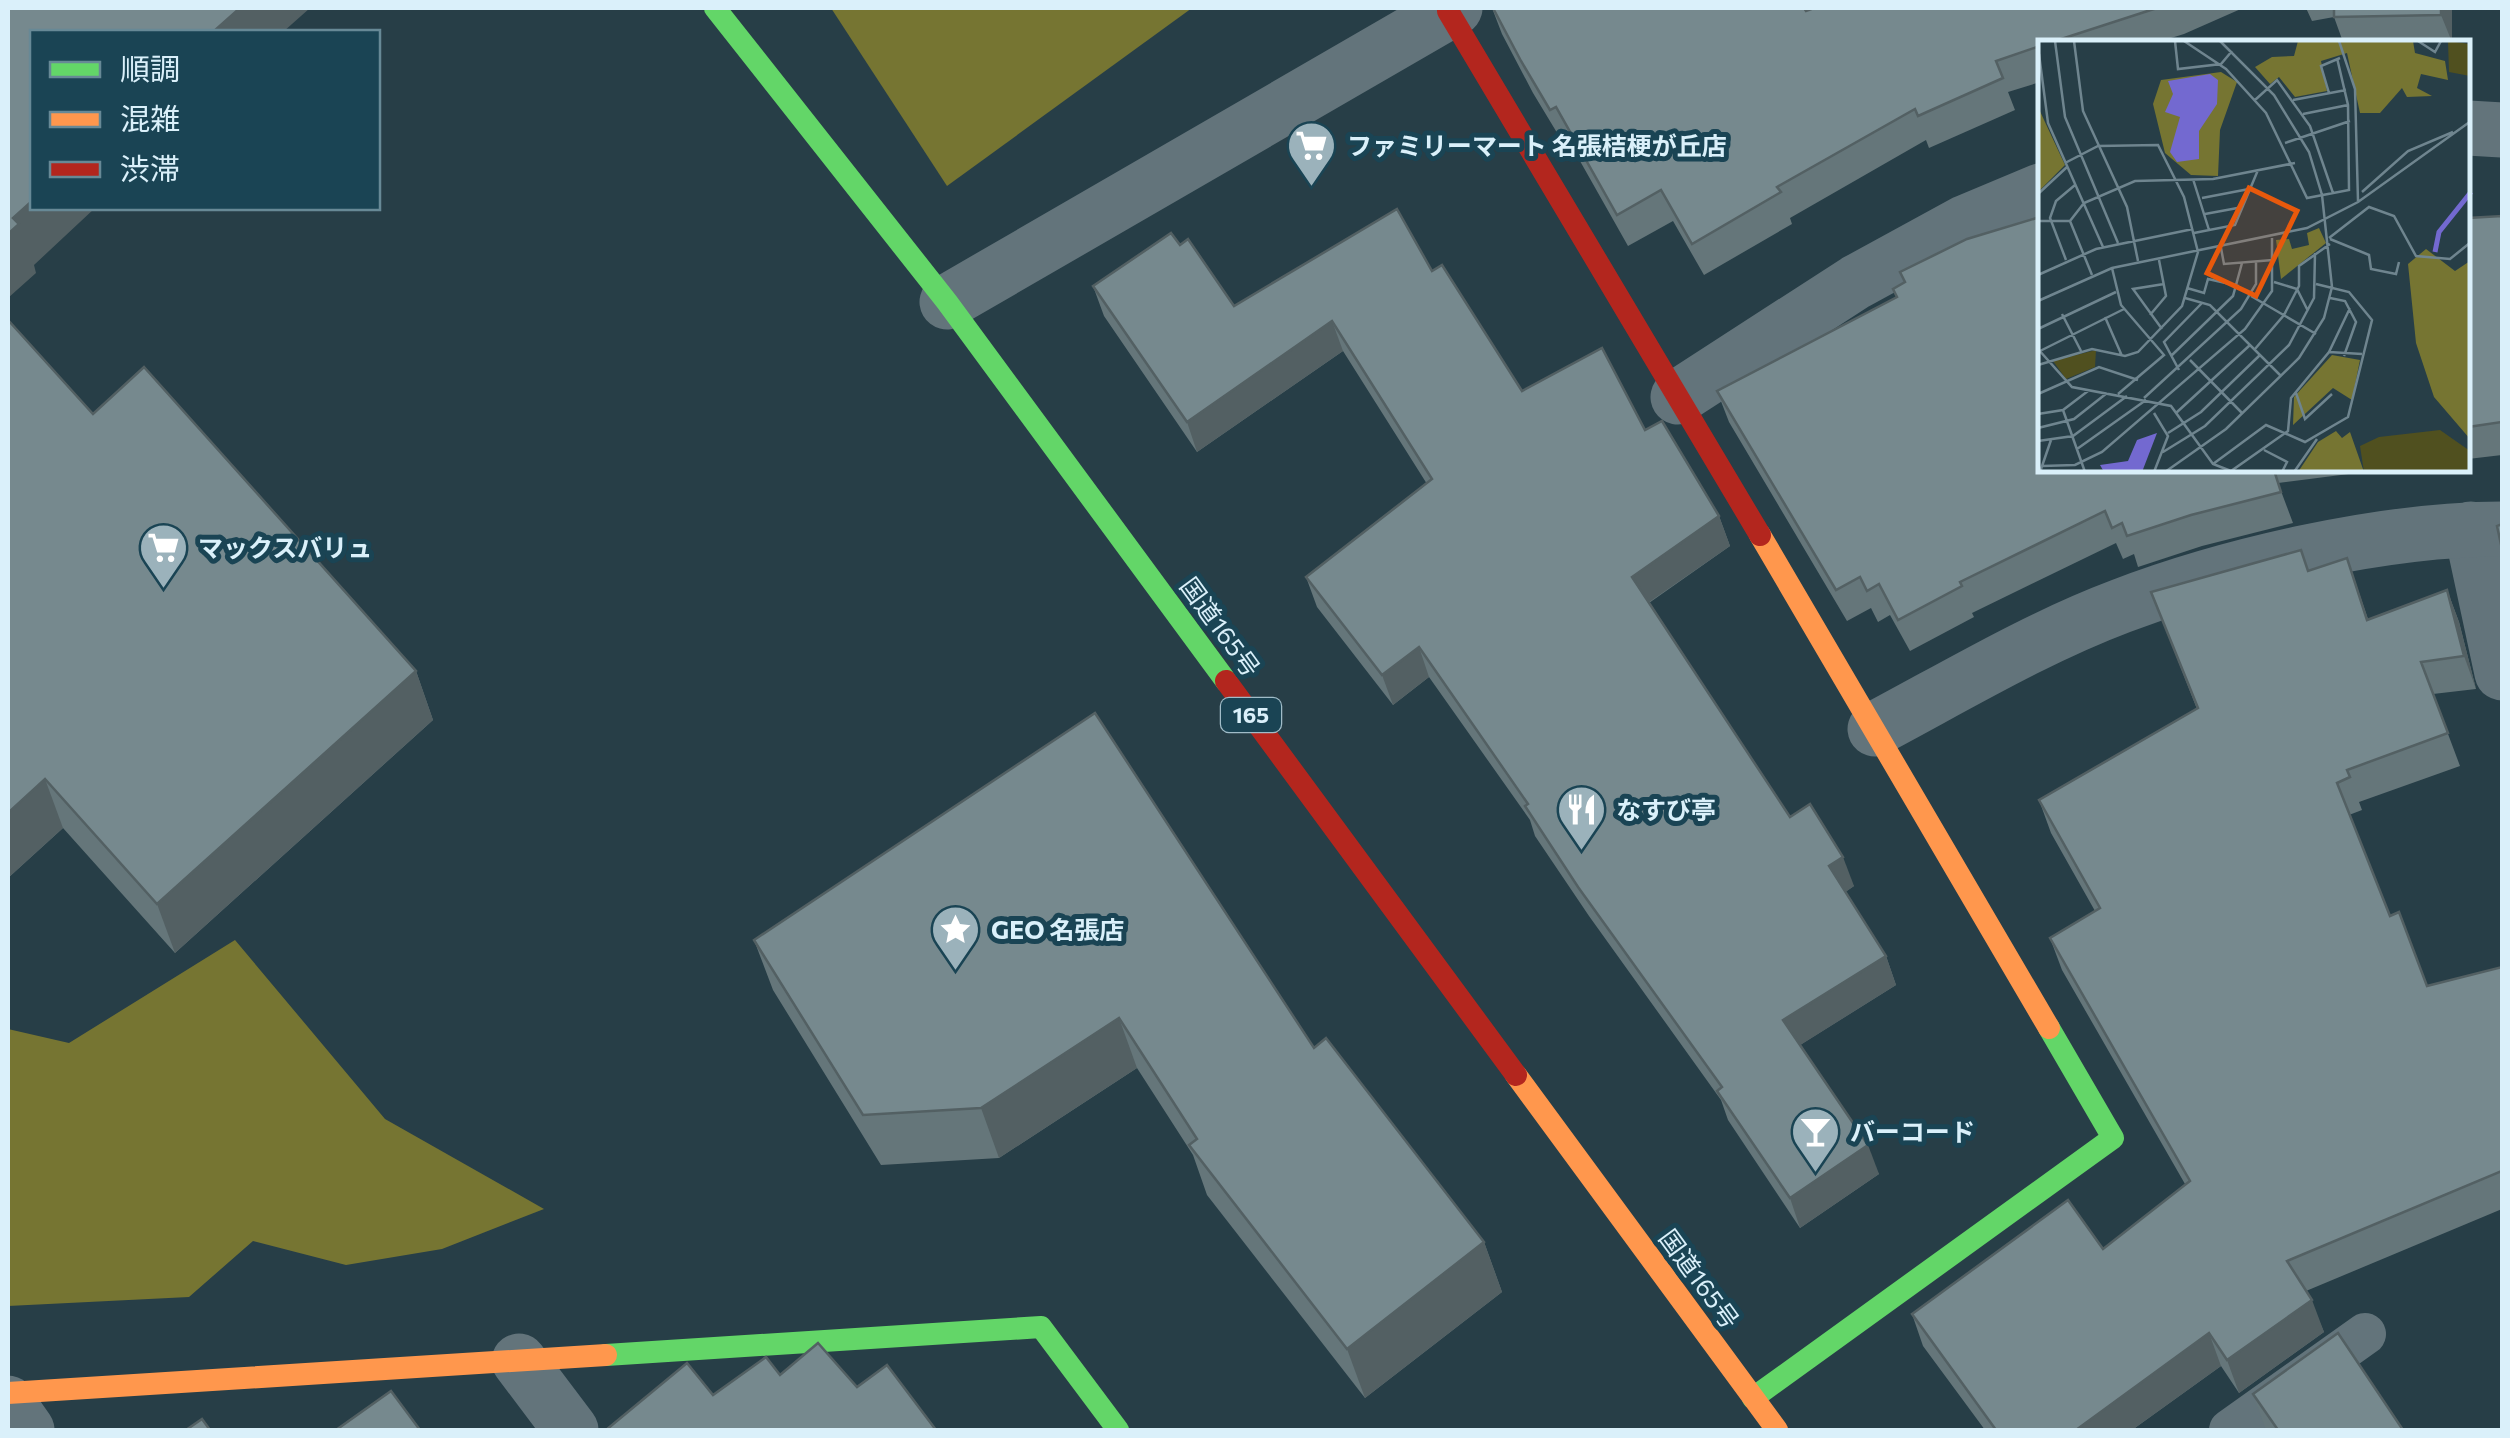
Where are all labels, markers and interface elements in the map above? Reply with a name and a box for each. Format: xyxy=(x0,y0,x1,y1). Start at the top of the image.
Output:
legend xyxy=(30,30,380,210)
inset map xyxy=(2038,40,2470,472)
text: 順調 xyxy=(120,49,180,86)
text: 混雑 xyxy=(120,99,180,136)
supermarket icon: ファミリーマート 名張桔梗が丘店 xyxy=(1286,120,1338,188)
place label: ファミリーマート 名張桔梗が丘店 xyxy=(1347,130,1727,160)
text: 渋滞 xyxy=(120,149,180,186)
supermarket icon: マックスバリュ xyxy=(137,522,189,590)
place label: マックスバリュ xyxy=(198,532,372,562)
street label: 国道165号 xyxy=(1175,571,1267,682)
road number: 165 xyxy=(1221,698,1281,732)
restaurant icon: なすび亭 xyxy=(1555,784,1607,852)
place label: なすび亭 xyxy=(1616,794,1716,824)
place icon: GEO 名張店 xyxy=(930,904,982,972)
place label: GEO 名張店 xyxy=(991,914,1124,944)
bar icon: バーコード xyxy=(1789,1106,1841,1174)
place label: バーコード xyxy=(1850,1116,1975,1146)
street label: 国道165号 xyxy=(1654,1223,1746,1334)

